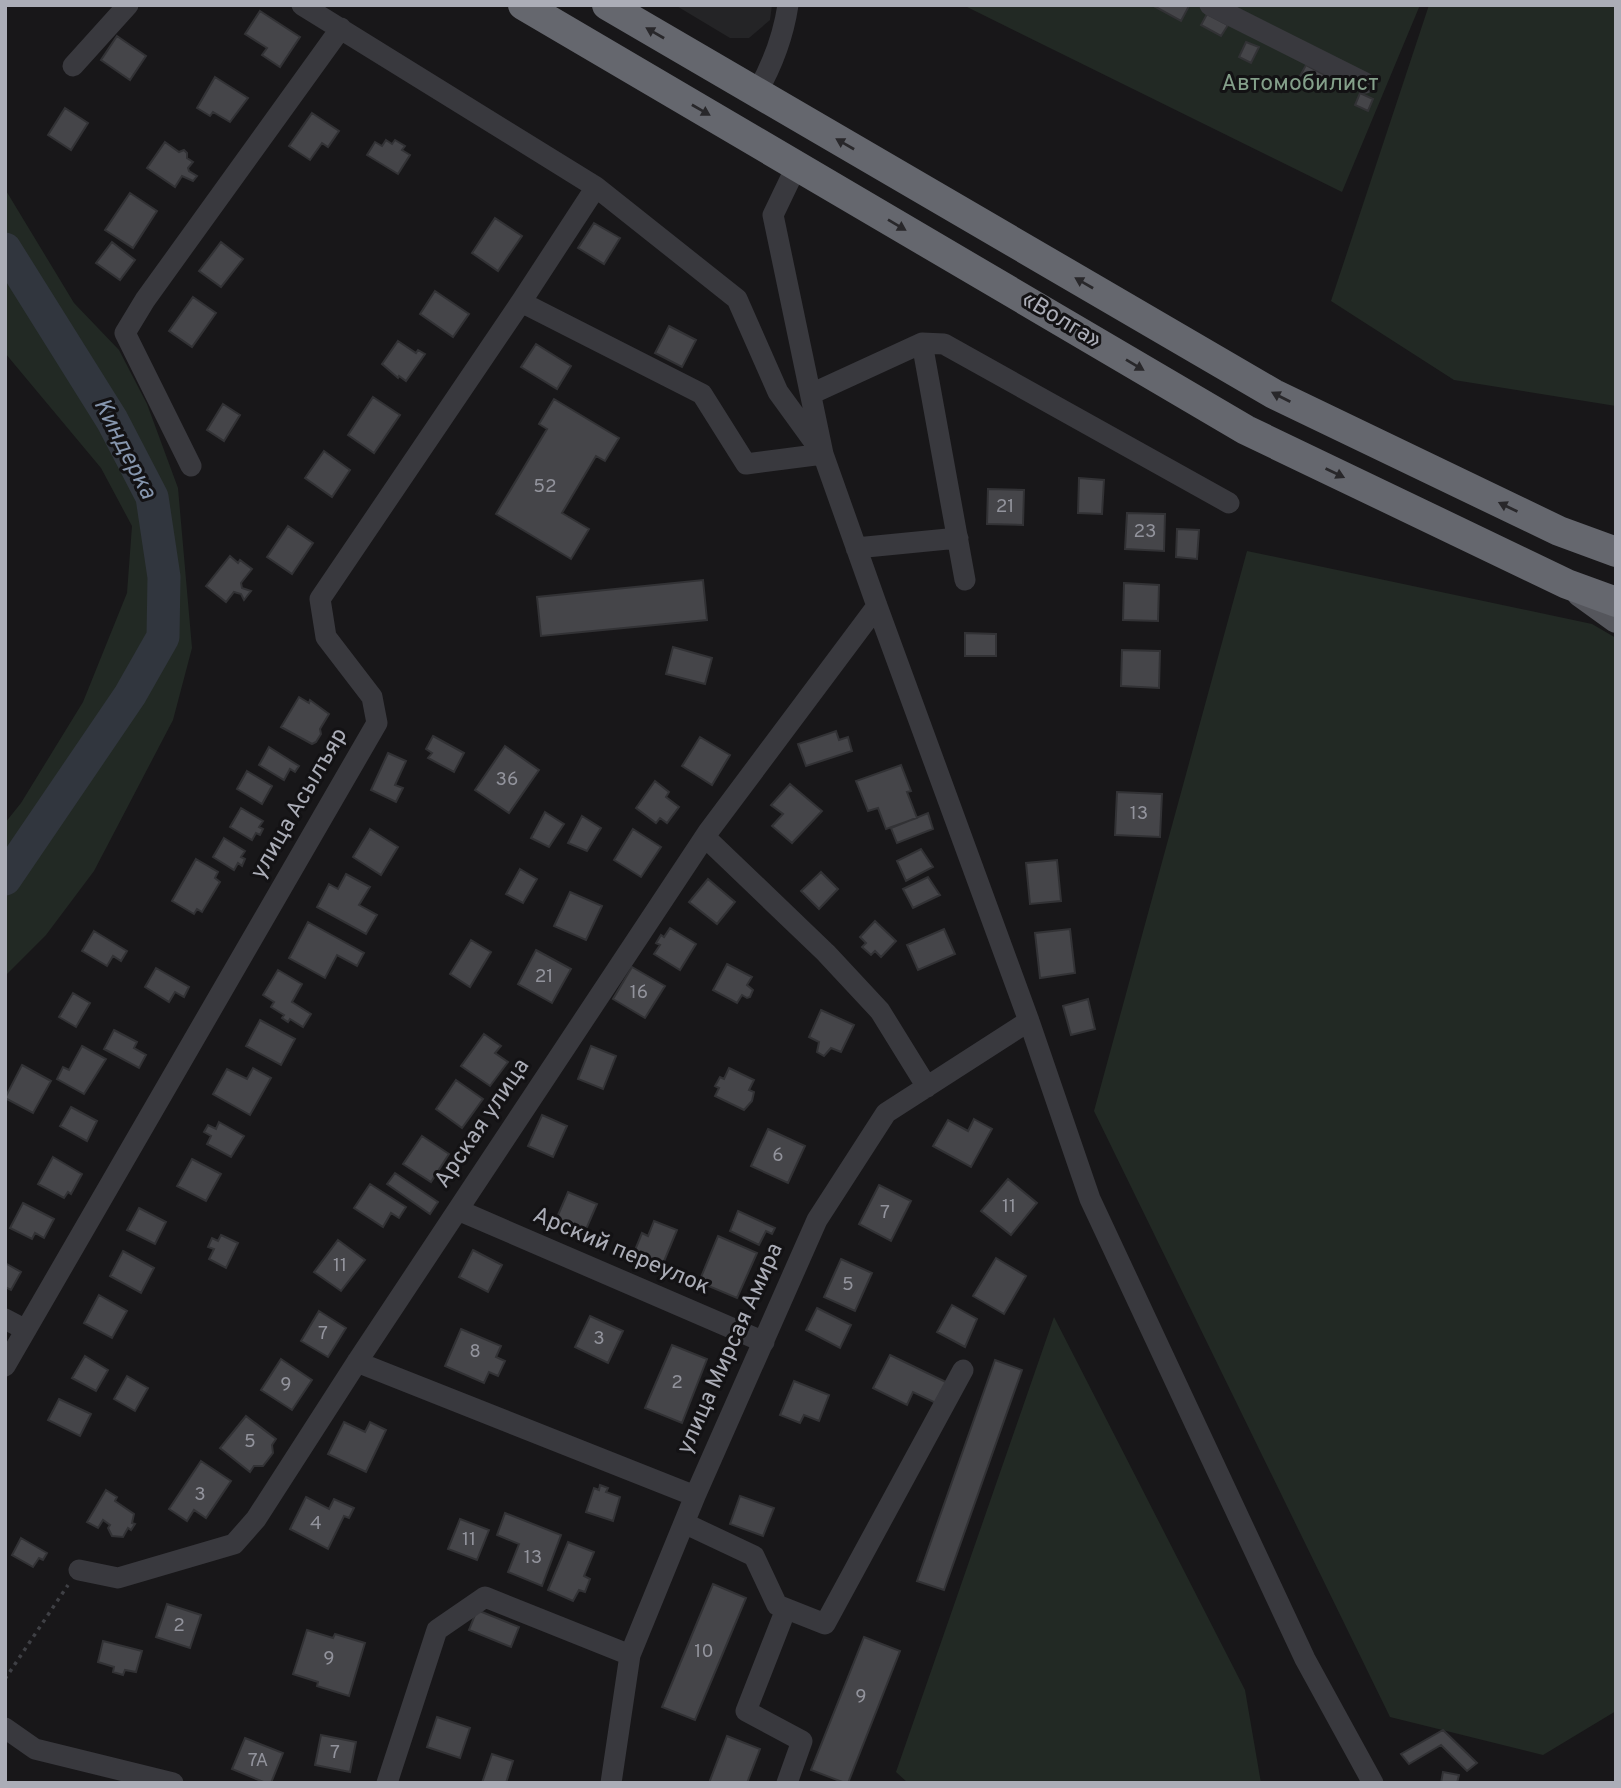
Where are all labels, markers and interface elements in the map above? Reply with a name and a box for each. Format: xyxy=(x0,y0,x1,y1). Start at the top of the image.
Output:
one-way arrow xyxy=(646,27,665,39)
park label: Автомобилист xyxy=(1221,70,1379,99)
one-way arrow xyxy=(691,103,710,116)
one-way arrow xyxy=(836,138,855,150)
one-way arrow xyxy=(888,218,907,231)
one-way arrow xyxy=(1074,277,1094,289)
street label: «Волга» xyxy=(1016,286,1106,356)
one-way arrow xyxy=(1126,359,1145,371)
one-way arrow xyxy=(1271,392,1291,403)
water label: Киндерка xyxy=(86,393,163,505)
one-way arrow xyxy=(1325,467,1345,479)
house number: 52 xyxy=(533,475,557,499)
house number: 21 xyxy=(996,495,1014,519)
one-way arrow xyxy=(1498,501,1518,512)
house number: 23 xyxy=(1133,520,1157,544)
street label: улица Асылъяр xyxy=(245,723,355,885)
house number: 36 xyxy=(496,768,518,792)
house number: 13 xyxy=(1130,802,1148,826)
house number: 21 xyxy=(535,965,553,989)
house number: 16 xyxy=(630,981,648,1005)
street label: Арская улица xyxy=(429,1054,537,1194)
house number: 6 xyxy=(772,1144,784,1168)
house number: 11 xyxy=(1002,1195,1016,1219)
house number: 7 xyxy=(880,1201,890,1225)
street label: Арский переулок xyxy=(528,1202,714,1302)
street label: улица Мирсая Амира xyxy=(671,1239,791,1459)
house number: 11 xyxy=(333,1254,347,1278)
house number: 5 xyxy=(842,1273,854,1297)
house number: 7 xyxy=(318,1322,328,1346)
house number: 3 xyxy=(593,1327,605,1351)
house number: 8 xyxy=(469,1340,481,1364)
house number: 2 xyxy=(671,1371,683,1395)
house number: 9 xyxy=(280,1373,292,1397)
house number: 5 xyxy=(244,1430,256,1454)
house number: 3 xyxy=(194,1483,206,1507)
house number: 4 xyxy=(310,1512,322,1536)
house number: 11 xyxy=(462,1528,476,1552)
house number: 13 xyxy=(524,1546,542,1570)
house number: 2 xyxy=(173,1614,185,1638)
house number: 10 xyxy=(694,1640,714,1664)
house number: 9 xyxy=(323,1647,335,1671)
house number: 9 xyxy=(855,1685,867,1709)
house number: 7 xyxy=(330,1741,340,1765)
house number: 7А xyxy=(248,1749,268,1773)

